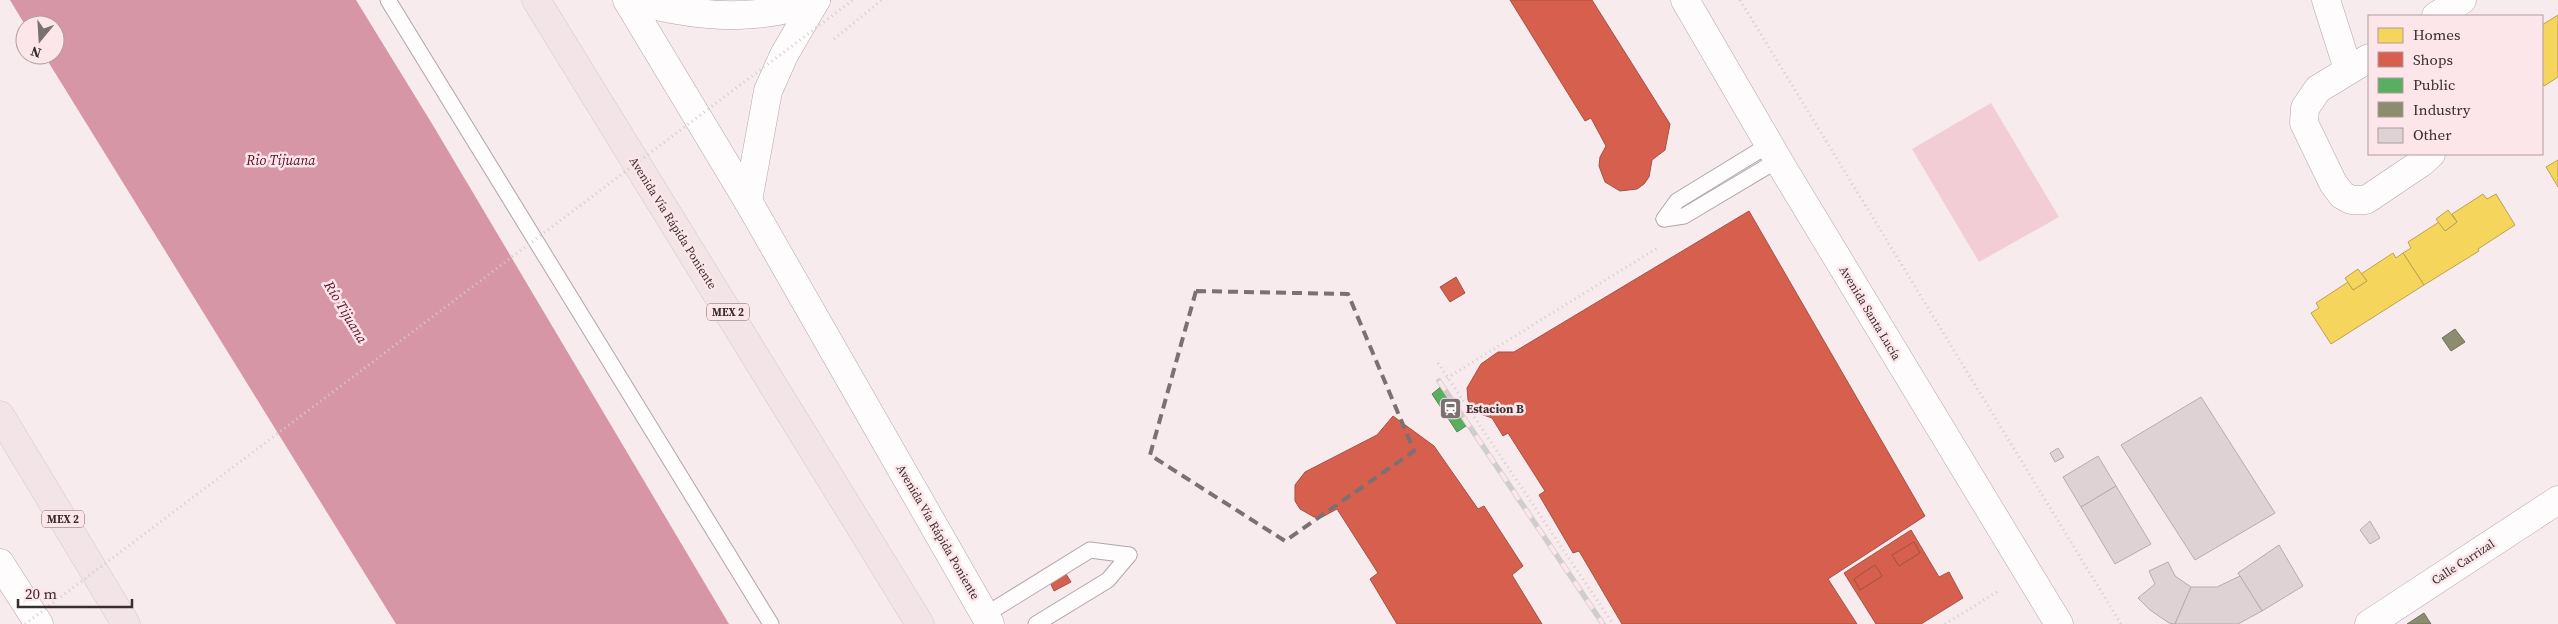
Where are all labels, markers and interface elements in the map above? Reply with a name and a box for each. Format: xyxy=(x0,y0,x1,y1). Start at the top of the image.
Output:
north arrow xyxy=(15,15,65,65)
legend xyxy=(2368,15,2543,155)
text: Homes xyxy=(2413,24,2460,45)
text: N xyxy=(28,41,44,63)
text: Shops xyxy=(2413,49,2453,70)
text: Public xyxy=(2413,74,2455,95)
text: Industry xyxy=(2413,99,2471,120)
text: Other xyxy=(2413,124,2452,145)
water label: Rio Tijuana xyxy=(245,150,316,170)
street label: Avenida Vía Rápida Poniente xyxy=(626,154,720,292)
street label: Avenida Santa Lucía xyxy=(1836,263,1905,364)
water label: Río Tijuana xyxy=(319,276,373,347)
road number: MEX 2 xyxy=(707,304,749,320)
station icon: Estacion B xyxy=(1438,397,1462,421)
place label: Estacion B xyxy=(1466,401,1524,417)
street label: Avenida Vía Rápida Poniente xyxy=(893,462,983,602)
road number: MEX 2 xyxy=(42,510,84,528)
street label: Calle Carrizal xyxy=(2428,535,2498,588)
scale bar xyxy=(18,576,131,608)
text: 20 m xyxy=(25,583,57,604)

